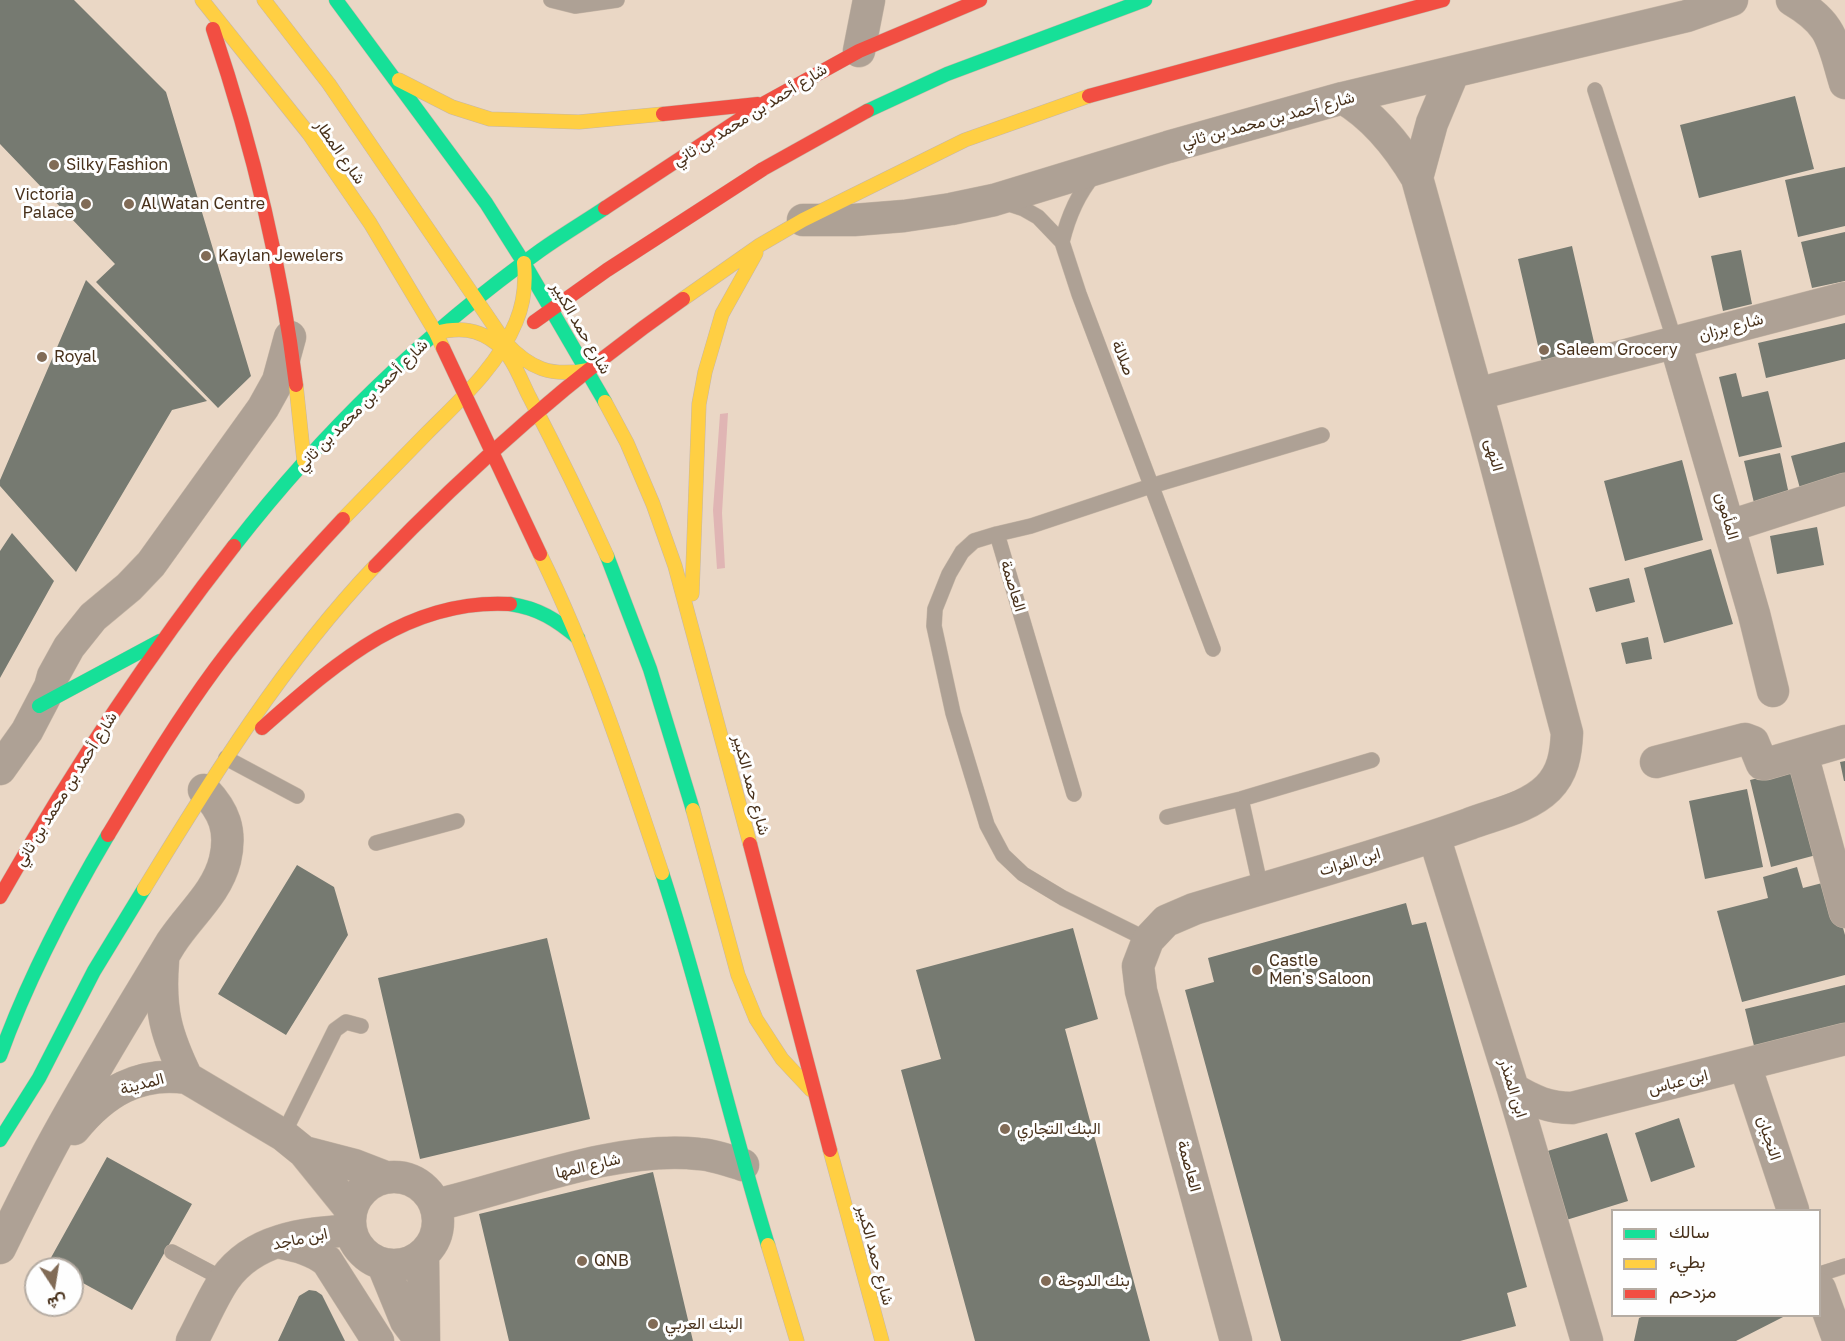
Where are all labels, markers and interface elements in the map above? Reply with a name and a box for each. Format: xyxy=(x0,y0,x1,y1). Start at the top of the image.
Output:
street label: شارع أحمد بن محمد بن ثاني xyxy=(669,60,831,170)
street label: شارع أحمد بن محمد بن ثاني xyxy=(1179,88,1357,152)
street label: شارع المطار xyxy=(311,116,369,188)
place label: Silky Fashion xyxy=(66,155,168,175)
marker: Silky Fashion xyxy=(47,158,61,172)
place label: Victoria Palace xyxy=(15,185,74,223)
place label: Al Watan Centre xyxy=(141,194,265,214)
marker: Victoria Palace xyxy=(79,197,93,211)
marker: Al Watan Centre xyxy=(122,197,136,211)
place label: Kaylan Jewelers xyxy=(218,246,344,266)
marker: Kaylan Jewelers xyxy=(199,249,213,263)
street label: شارع حمد الكبير xyxy=(547,279,615,377)
street label: شارع برزان xyxy=(1697,309,1765,345)
street label: شارع أحمد بن محمد بن ثاني xyxy=(292,335,432,475)
street label: صلالة xyxy=(1108,338,1138,378)
place label: Saleem Grocery xyxy=(1556,340,1678,360)
marker: Saleem Grocery xyxy=(1537,343,1551,357)
place label: Royal xyxy=(54,347,97,367)
marker: Royal xyxy=(35,350,49,364)
street label: النهى xyxy=(1480,437,1508,473)
street label: المأمون xyxy=(1711,490,1743,542)
street label: العاصمة xyxy=(996,558,1030,614)
street label: شارع أحمد بن محمد بن ثاني xyxy=(11,708,121,870)
street label: شارع حمد الكبير xyxy=(728,733,774,837)
street label: ابن الفرات xyxy=(1317,844,1383,880)
place label: Castle Men's Saloon xyxy=(1269,951,1371,989)
marker: Castle Men's Saloon xyxy=(1250,963,1264,977)
street label: ابن المنذر xyxy=(1495,1056,1531,1120)
street label: ابن عباس xyxy=(1646,1065,1710,1099)
street label: المدينة xyxy=(118,1069,166,1099)
street label: النجيان xyxy=(1753,1113,1785,1163)
place label: البنك التجاري xyxy=(1017,1119,1101,1139)
marker: البنك التجاري xyxy=(998,1122,1012,1136)
street label: العاصمة xyxy=(1173,1138,1205,1194)
street label: شارع المها xyxy=(554,1149,622,1183)
street label: شارع حمد الكبير xyxy=(852,1203,898,1307)
legend xyxy=(1611,1209,1821,1317)
text: سالك xyxy=(1669,1220,1709,1242)
street label: ابن ماجد xyxy=(271,1224,329,1254)
text: بطيء xyxy=(1669,1250,1705,1272)
place label: QNB xyxy=(594,1251,629,1271)
marker: QNB xyxy=(575,1254,589,1268)
north arrow xyxy=(24,1257,84,1317)
place label: بنك الدوحة xyxy=(1058,1271,1130,1291)
marker: بنك الدوحة xyxy=(1039,1274,1053,1288)
text: مزدحم xyxy=(1669,1280,1716,1302)
text: ش xyxy=(46,1291,69,1314)
place label: البنك العربي xyxy=(665,1314,743,1334)
marker: البنك العربي xyxy=(646,1317,660,1331)

